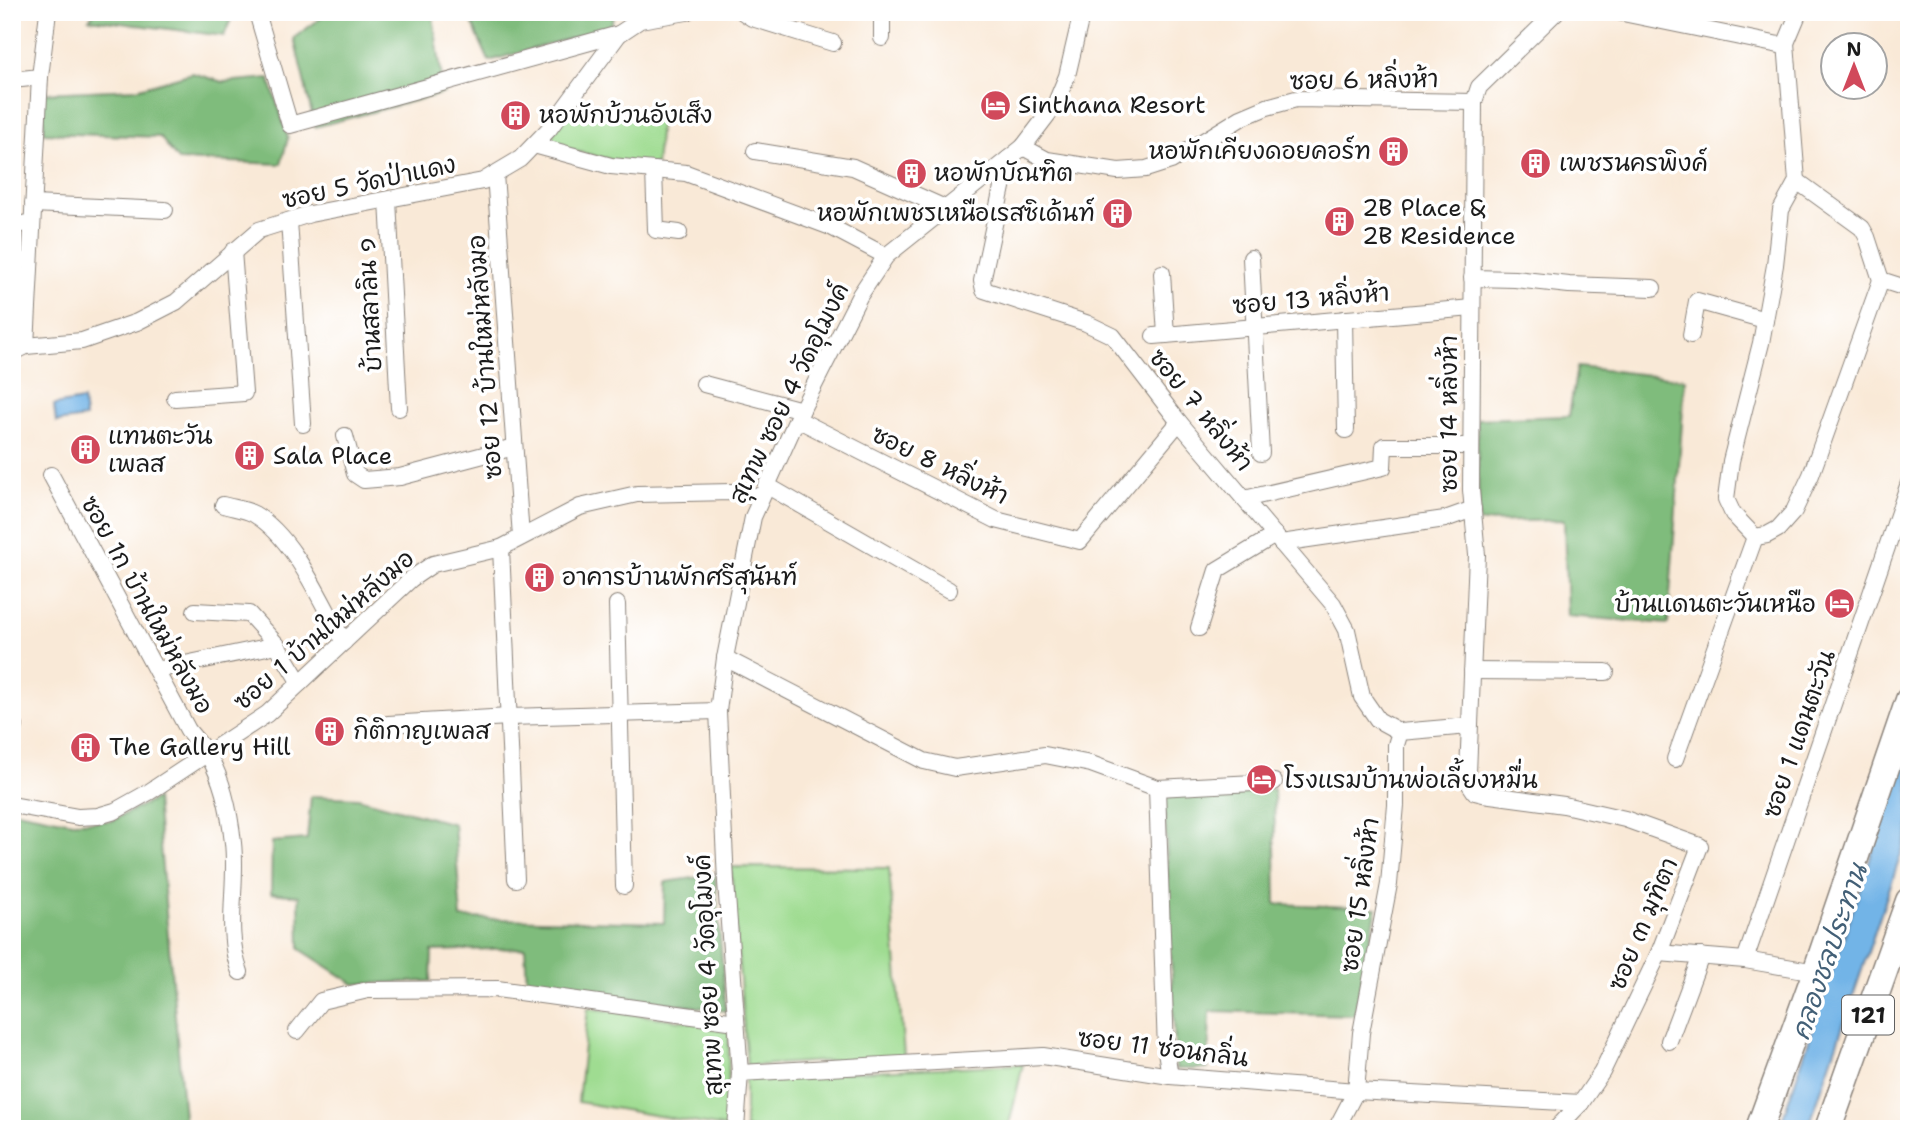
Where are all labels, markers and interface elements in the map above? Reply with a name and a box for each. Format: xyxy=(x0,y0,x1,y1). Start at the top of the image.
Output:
north arrow xyxy=(1820,32,1890,102)
text: N xyxy=(1846,37,1862,62)
street label: ซอย 6 หลิ่งห้า xyxy=(1289,58,1439,97)
hotel icon: Sinthana Resort xyxy=(978,88,1012,122)
place label: Sinthana Resort xyxy=(1018,89,1206,121)
building icon: หอพักบ้วนอังเส็ง xyxy=(499,98,533,132)
place label: หอพักบ้วนอังเส็ง xyxy=(539,99,712,131)
building icon: หอพักเคียงดอยคอร์ท xyxy=(1377,134,1411,168)
place label: หอพักเคียงดอยคอร์ท xyxy=(1149,135,1371,167)
building icon: เพชรนครพิงค์ xyxy=(1519,146,1553,180)
place label: เพชรนครพิงค์ xyxy=(1559,147,1708,179)
street label: ซอย 5 วัดป่าแดง xyxy=(279,148,459,216)
building icon: หอพักบัณฑิต xyxy=(894,156,928,190)
place label: หอพักบัณฑิต xyxy=(934,157,1073,189)
place label: 2B Place & 2B Residence xyxy=(1362,192,1516,252)
building icon: หอพักเพชรเหนือเรสซิเด้นท์ xyxy=(1101,196,1135,230)
place label: หอพักเพชรเหนือเรสซิเด้นท์ xyxy=(817,197,1095,229)
building icon: 2B Place & 2B Residence xyxy=(1322,205,1356,239)
street label: ซอย 12 บ้านใหม่หลังมอ xyxy=(460,234,510,480)
street label: บ้านสลาลิน ๑ xyxy=(351,237,389,373)
street label: ซอย 13 หลิ่งห้า xyxy=(1231,271,1391,322)
street label: สุเทพ ซอย 4 วัดอุโมงค์ xyxy=(722,277,858,510)
street label: ซอย 14 หลิ่งห้า xyxy=(1428,335,1465,493)
street label: ซอย 7 หลิ่งห้า xyxy=(1142,339,1264,478)
street label: ซอย 8 หลิ่งห้า xyxy=(866,414,1016,512)
place label: แทนตะวัน เพลส xyxy=(108,420,213,480)
building icon: แทนตะวัน เพลส xyxy=(68,433,102,467)
building icon: Sala Place xyxy=(233,439,267,473)
place label: Sala Place xyxy=(273,440,392,472)
street label: ซอย 1ก บ้านใหม่หลังมอ xyxy=(74,490,220,720)
street label: ซอย 1 บ้านใหม่หลังมอ xyxy=(227,543,421,717)
building icon: อาคารบ้านพักศรีสุนันท์ xyxy=(522,560,556,594)
place label: อาคารบ้านพักศรีสุนันท์ xyxy=(562,561,798,595)
hotel icon: บ้านแดนตะวันเหนือ xyxy=(1822,587,1856,621)
place label: บ้านแดนตะวันเหนือ xyxy=(1614,588,1816,620)
street label: ซอย 1 แดนตะวัน xyxy=(1755,646,1843,822)
building icon: กิติกาญเพลส xyxy=(313,714,347,748)
place label: กิติกาญเพลส xyxy=(353,715,491,747)
building icon: The Gallery Hill xyxy=(69,730,103,764)
place label: The Gallery Hill xyxy=(109,731,291,763)
place label: โรงแรมบ้านพ่อเลี้ยงหมื่น xyxy=(1284,757,1538,796)
hotel icon: โรงแรมบ้านพ่อเลี้ยงหมื่น xyxy=(1244,763,1278,797)
street label: ซอย 15 หลิ่งห้า xyxy=(1328,815,1387,975)
street label: สุเทพ ซอย 4 วัดอุโมงค์ xyxy=(686,853,732,1097)
street label: ซอย ๓ มุทิตา xyxy=(1601,853,1687,996)
water label: คลองชลประทาน xyxy=(1782,857,1876,1044)
road number: 121 xyxy=(1842,996,1894,1034)
street label: ซอย 11 ซ่อนกลิ่น xyxy=(1076,1017,1251,1074)

